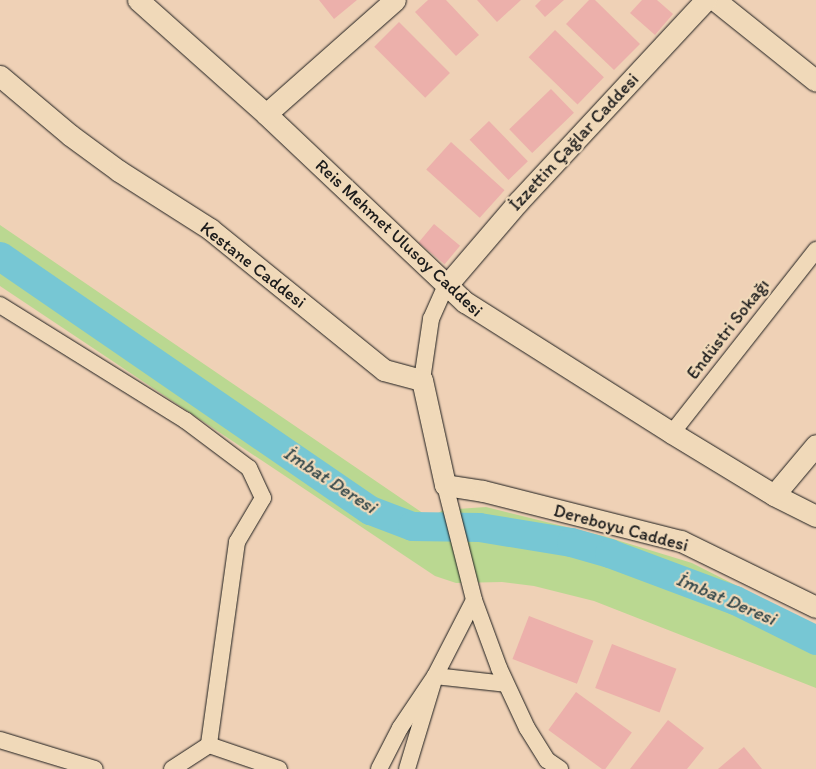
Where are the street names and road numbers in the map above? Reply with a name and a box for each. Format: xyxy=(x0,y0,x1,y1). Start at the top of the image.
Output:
street label: İzzettin Çağlar Caddesi xyxy=(505,69,643,215)
street label: Reis Mehmet Ulusoy Caddesi xyxy=(311,155,487,321)
street label: Kestane Caddesi xyxy=(196,217,310,313)
street label: Endüstri Sokağı xyxy=(682,275,774,383)
street label: Dereboyu Caddesi xyxy=(551,500,691,556)

